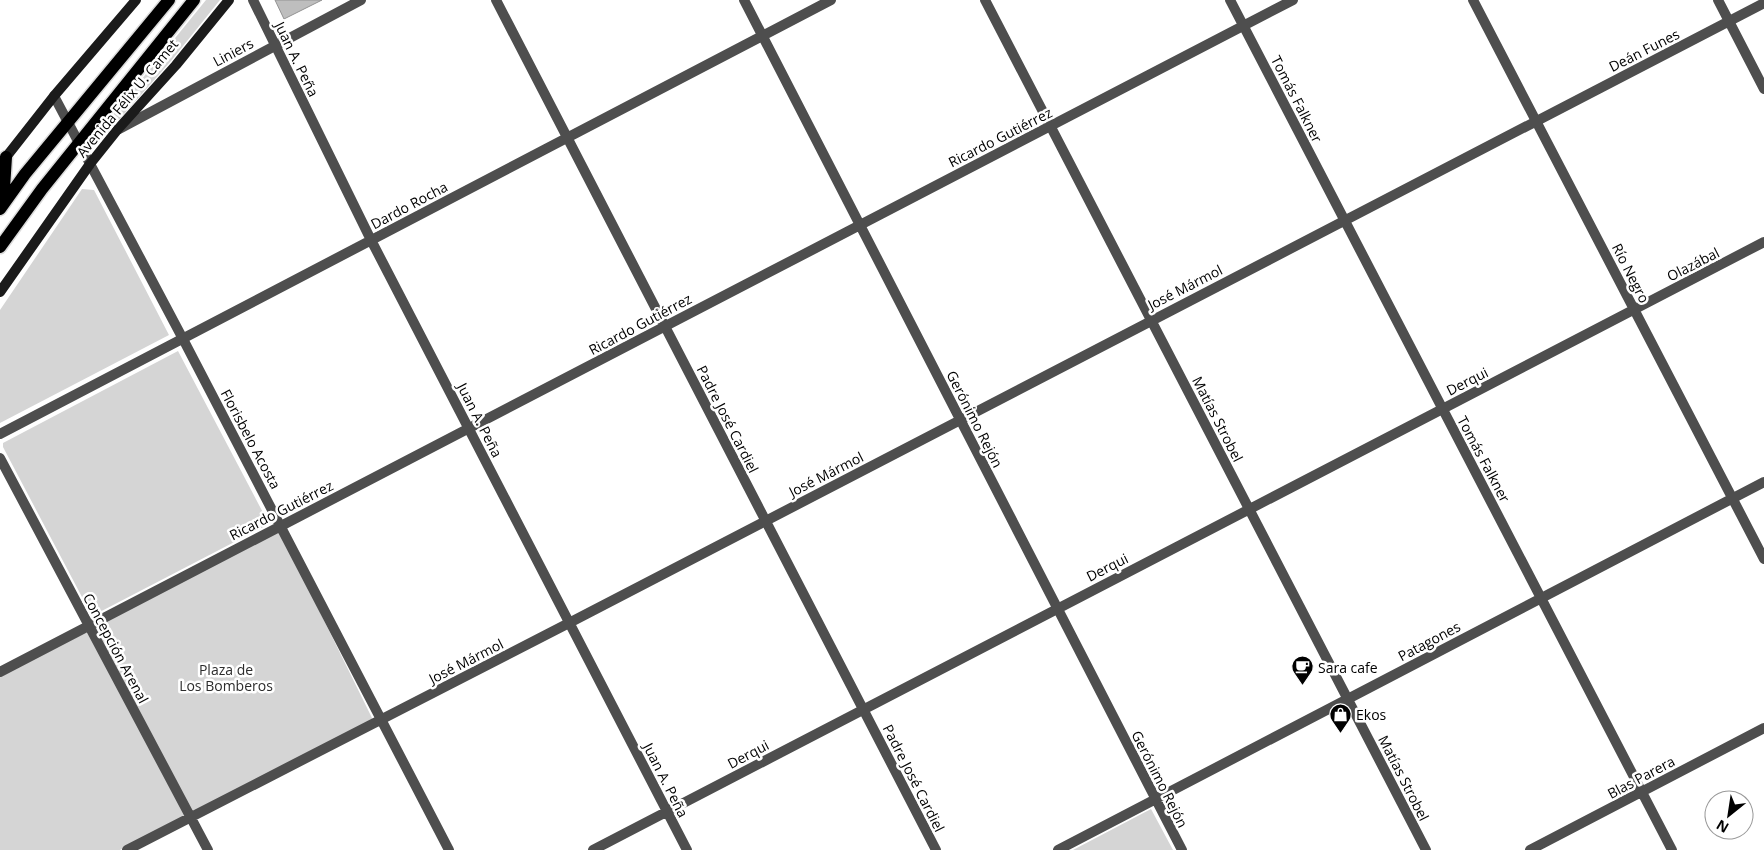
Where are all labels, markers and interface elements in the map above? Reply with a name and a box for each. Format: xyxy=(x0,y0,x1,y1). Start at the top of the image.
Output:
street label: Juan A. Peña xyxy=(270,17,323,100)
street label: Deán Funes xyxy=(1605,24,1683,76)
street label: Liniers xyxy=(209,33,257,71)
street label: Avenida Félix U. Camet xyxy=(72,35,182,161)
street label: Tomás Falkner xyxy=(1267,52,1327,146)
street label: Ricardo Gutiérrez xyxy=(945,102,1055,171)
street label: Dardo Rocha xyxy=(367,177,451,233)
street label: Río Negro xyxy=(1608,240,1654,306)
street label: Olazábal xyxy=(1664,243,1722,285)
street label: José Mármol xyxy=(1143,260,1226,315)
street label: Ricardo Gutiérrez xyxy=(585,289,695,359)
street label: Padre José Cardiel xyxy=(693,362,763,476)
street label: Derqui xyxy=(1443,362,1491,400)
street label: Gerónimo Rejón xyxy=(942,367,1008,471)
street label: Matías Strobel xyxy=(1188,373,1248,465)
street label: Juan A. Peña xyxy=(452,378,507,460)
street label: Florisbelo Acosta xyxy=(217,386,285,492)
street label: Tomás Falkner xyxy=(1453,412,1515,506)
street label: José Mármol xyxy=(784,447,867,502)
street label: Ricardo Gutiérrez xyxy=(226,475,336,544)
street label: Derqui xyxy=(1083,548,1131,586)
street label: Concepción Arenal xyxy=(79,590,153,706)
street label: Patagones xyxy=(1394,616,1464,665)
street label: José Mármol xyxy=(424,634,507,689)
cafe icon: Sara cafe xyxy=(1290,655,1314,686)
place label: Sara cafe xyxy=(1318,658,1378,677)
park label: Plaza de Los Bomberos xyxy=(179,660,273,695)
shop icon: Ekos xyxy=(1328,702,1352,733)
place label: Ekos xyxy=(1356,705,1387,724)
street label: Padre José Cardiel xyxy=(879,721,949,835)
street label: Gerónimo Rejón xyxy=(1127,727,1193,831)
street label: Matías Strobel xyxy=(1374,732,1434,824)
street label: Derqui xyxy=(724,735,772,773)
street label: Juan A. Peña xyxy=(638,738,693,820)
street label: Blas Parera xyxy=(1604,751,1678,803)
north arrow xyxy=(1704,790,1754,840)
text: N xyxy=(1713,816,1732,838)

